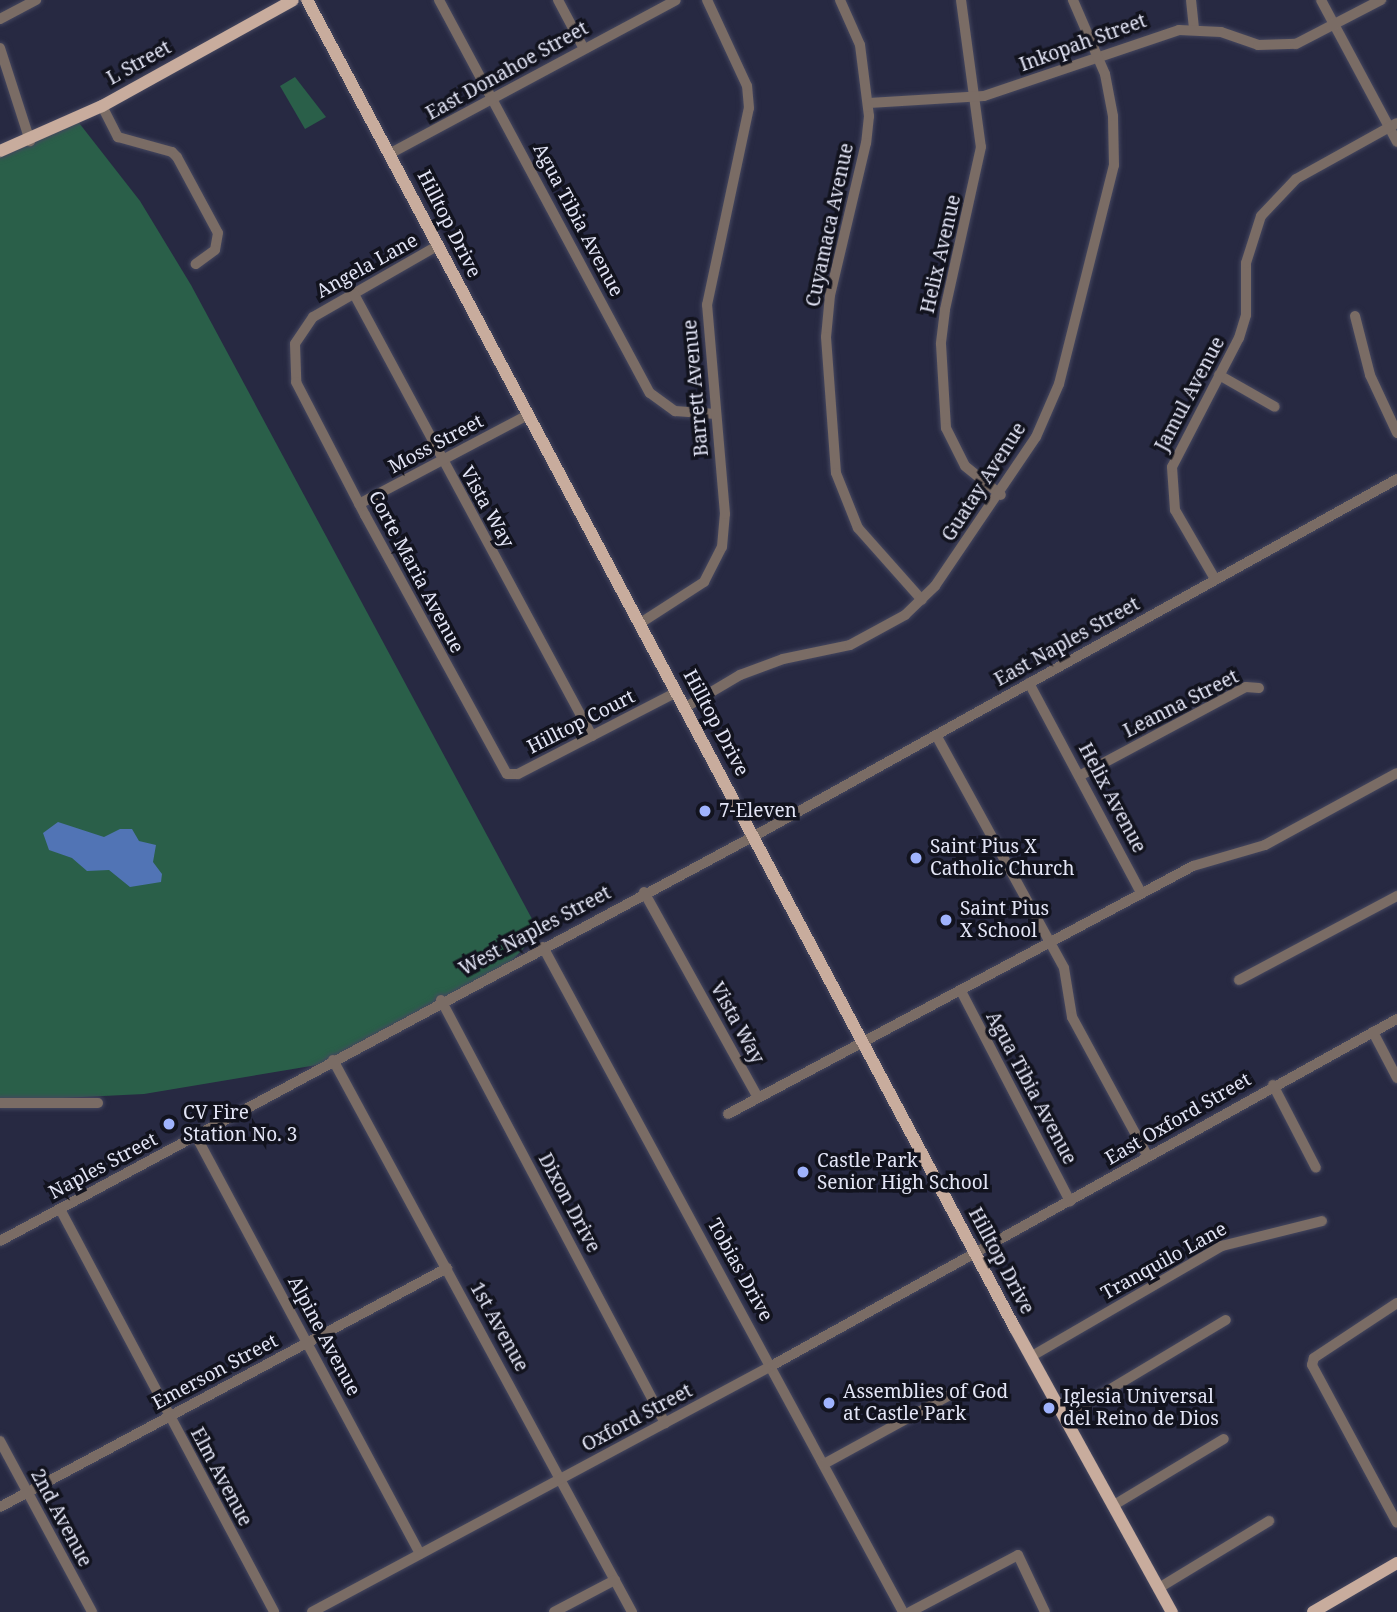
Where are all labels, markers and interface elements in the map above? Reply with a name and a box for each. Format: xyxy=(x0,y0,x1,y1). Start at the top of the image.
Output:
street label: Inkopah Street xyxy=(1016,9,1150,77)
street label: East Donahoe Street xyxy=(422,17,592,125)
street label: L Street xyxy=(103,36,175,90)
street label: Agua Tibia Avenue xyxy=(528,140,628,300)
street label: Cuyamaca Avenue xyxy=(802,141,858,309)
street label: Hilltop Drive xyxy=(412,167,486,281)
street label: Helix Avenue xyxy=(916,192,966,316)
street label: Angela Lane xyxy=(312,229,422,303)
street label: Barrett Avenue xyxy=(679,319,713,457)
street label: Jamul Avenue xyxy=(1150,333,1230,455)
street label: Moss Street xyxy=(385,410,487,478)
street label: Guatay Avenue xyxy=(937,418,1031,546)
street label: Vista Way xyxy=(455,462,519,552)
street label: Corte Maria Avenue xyxy=(364,487,468,657)
street label: East Naples Street xyxy=(991,593,1143,691)
street label: Leanna Street xyxy=(1120,665,1242,743)
street label: Hilltop Drive xyxy=(678,666,754,780)
street label: Hilltop Court xyxy=(523,685,639,759)
street label: Helix Avenue xyxy=(1074,739,1150,857)
place label: 7-Eleven xyxy=(719,800,797,822)
marker: 7-Eleven xyxy=(697,803,713,819)
place label: Saint Pius X Catholic Church xyxy=(930,836,1074,880)
marker: Saint Pius X Catholic Church xyxy=(908,850,924,866)
street label: West Naples Street xyxy=(455,881,615,981)
place label: Saint Pius X School xyxy=(960,898,1049,942)
marker: Saint Pius X School xyxy=(938,912,954,928)
street label: Vista Way xyxy=(705,978,769,1068)
street label: Agua Tibia Avenue xyxy=(981,1008,1081,1168)
street label: East Oxford Street xyxy=(1101,1068,1255,1170)
place label: CV Fire Station No. 3 xyxy=(183,1102,297,1146)
marker: CV Fire Station No. 3 xyxy=(161,1116,177,1132)
street label: Naples Street xyxy=(45,1128,161,1204)
street label: Dixon Drive xyxy=(533,1150,605,1256)
place label: Castle Park Senior High School xyxy=(817,1150,989,1194)
marker: Castle Park Senior High School xyxy=(795,1164,811,1180)
street label: Hilltop Drive xyxy=(963,1204,1039,1318)
street label: Tobias Drive xyxy=(702,1215,778,1325)
street label: Tranquilo Lane xyxy=(1097,1217,1231,1305)
street label: Alpine Avenue xyxy=(283,1272,365,1400)
street label: 1st Avenue xyxy=(465,1278,533,1376)
street label: Emerson Street xyxy=(148,1329,282,1415)
street label: Oxford Street xyxy=(578,1379,696,1457)
place label: Assemblies of God at Castle Park xyxy=(843,1381,1008,1425)
place label: Iglesia Universal del Reino de Dios xyxy=(1063,1386,1219,1430)
marker: Assemblies of God at Castle Park xyxy=(821,1395,837,1411)
marker: Iglesia Universal del Reino de Dios xyxy=(1041,1400,1057,1416)
street label: Elm Avenue xyxy=(185,1424,257,1530)
street label: 2nd Avenue xyxy=(26,1465,96,1571)

